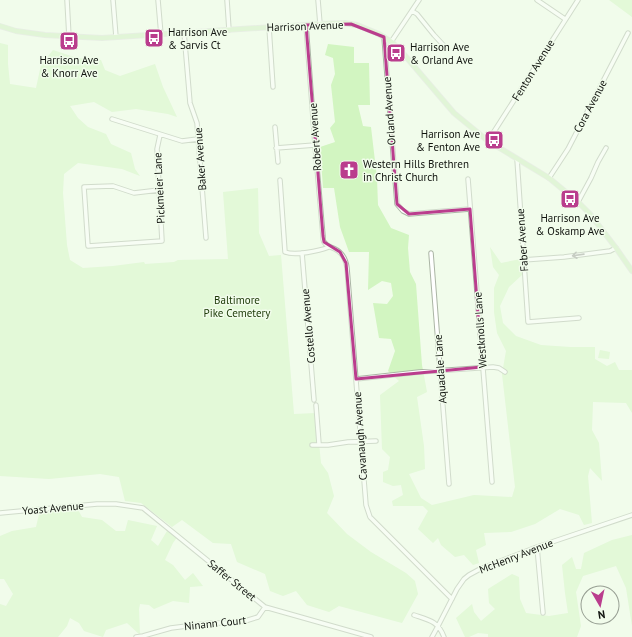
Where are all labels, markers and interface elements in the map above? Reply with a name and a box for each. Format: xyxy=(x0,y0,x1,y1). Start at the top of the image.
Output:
street label: Harrison Avenue xyxy=(266,18,344,34)
place label: Harrison Ave & Sarvis Ct xyxy=(168,25,228,52)
bus stop icon: Harrison Ave & Sarvis Ct xyxy=(143,27,165,49)
bus stop icon: Harrison Ave & Knorr Ave xyxy=(58,30,80,52)
street label: Fenton Avenue xyxy=(509,36,558,103)
place label: Harrison Ave & Orland Ave xyxy=(410,40,474,67)
bus stop icon: Harrison Ave & Orland Ave xyxy=(385,42,407,64)
place label: Harrison Ave & Knorr Ave xyxy=(39,53,99,80)
street label: Orland Avenue xyxy=(380,76,398,146)
street label: Cora Avenue xyxy=(570,77,610,135)
street label: Robert Avenue xyxy=(306,102,324,171)
street label: Baker Avenue xyxy=(191,127,209,191)
place label: Harrison Ave & Fenton Ave xyxy=(416,127,480,154)
bus stop icon: Harrison Ave & Fenton Ave xyxy=(483,129,505,151)
street label: Pickmeier Lane xyxy=(150,151,168,224)
place label: Western Hills Brethren in Christ Church xyxy=(363,157,469,184)
church icon: Western Hills Brethren in Christ Church xyxy=(338,159,360,181)
bus stop icon: Harrison Ave & Oskamp Ave xyxy=(559,188,581,210)
street label: Faber Avenue xyxy=(513,208,531,272)
place label: Harrison Ave & Oskamp Ave xyxy=(535,211,605,238)
one-way arrow xyxy=(572,251,585,259)
street label: Costello Avenue xyxy=(298,288,318,364)
street label: Westknolls Lane xyxy=(470,291,490,369)
park label: Baltimore Pike Cemetery xyxy=(204,293,271,320)
street label: Aquadale Lane xyxy=(431,334,449,404)
street label: Cavanaugh Avenue xyxy=(350,391,370,481)
street label: Yoast Avenue xyxy=(22,498,85,518)
street label: McHenry Avenue xyxy=(477,535,555,577)
street label: Saffer Street xyxy=(205,556,259,604)
north arrow xyxy=(580,585,620,625)
text: N xyxy=(597,607,606,622)
street label: Ninann Court xyxy=(183,613,247,633)

